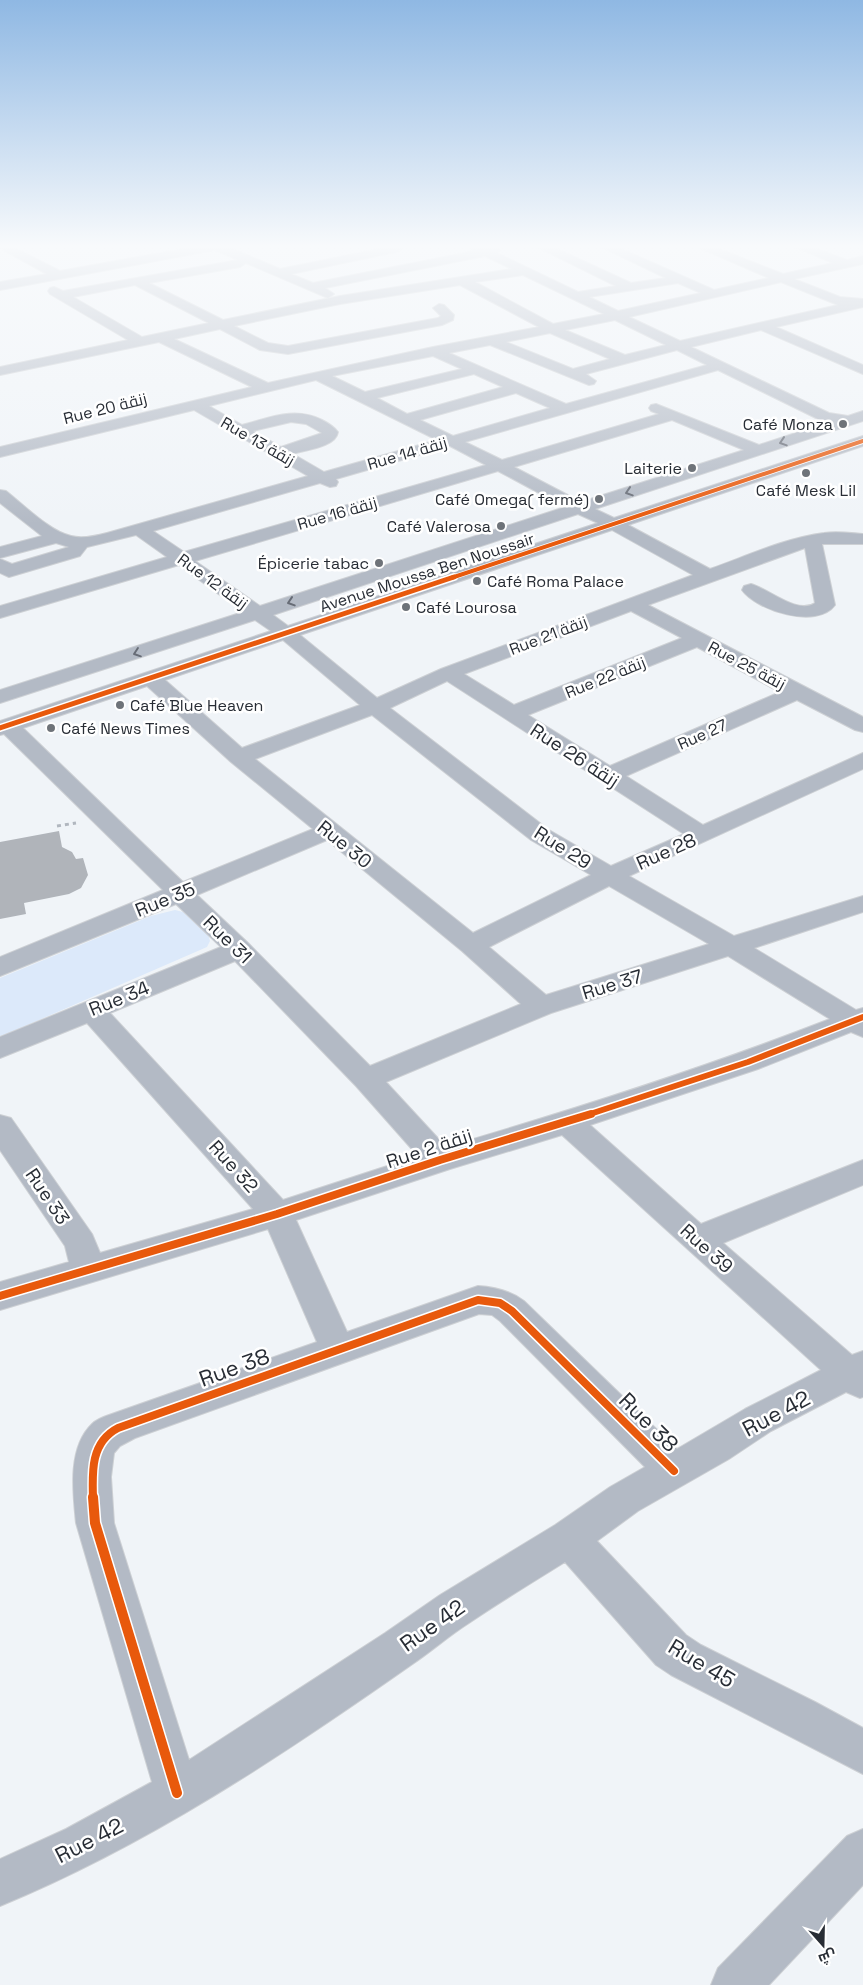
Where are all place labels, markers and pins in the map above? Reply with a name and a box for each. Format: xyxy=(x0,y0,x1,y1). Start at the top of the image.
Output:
place label: Café Monza xyxy=(743,414,833,435)
marker: Café Monza xyxy=(837,418,849,430)
place label: Laiterie xyxy=(624,458,682,479)
marker: Laiterie xyxy=(686,462,698,474)
marker: Café Mesk Lil xyxy=(800,467,812,479)
place label: Café Mesk Lil xyxy=(756,480,856,501)
place label: Café Omega( fermé) xyxy=(435,489,589,510)
marker: Café Omega( fermé) xyxy=(593,493,605,505)
place label: Café Valerosa xyxy=(387,516,491,537)
marker: Café Valerosa xyxy=(495,520,507,532)
place label: Épicerie tabac xyxy=(258,553,369,574)
marker: Épicerie tabac xyxy=(373,557,385,569)
place label: Café Roma Palace xyxy=(487,571,624,592)
marker: Café Roma Palace xyxy=(471,575,483,587)
place label: Café Lourosa xyxy=(416,597,517,618)
marker: Café Lourosa xyxy=(400,601,412,613)
place label: Café Blue Heaven xyxy=(130,695,263,716)
marker: Café Blue Heaven xyxy=(114,699,126,711)
place label: Café News Times xyxy=(61,718,190,739)
marker: Café News Times xyxy=(45,722,57,734)

